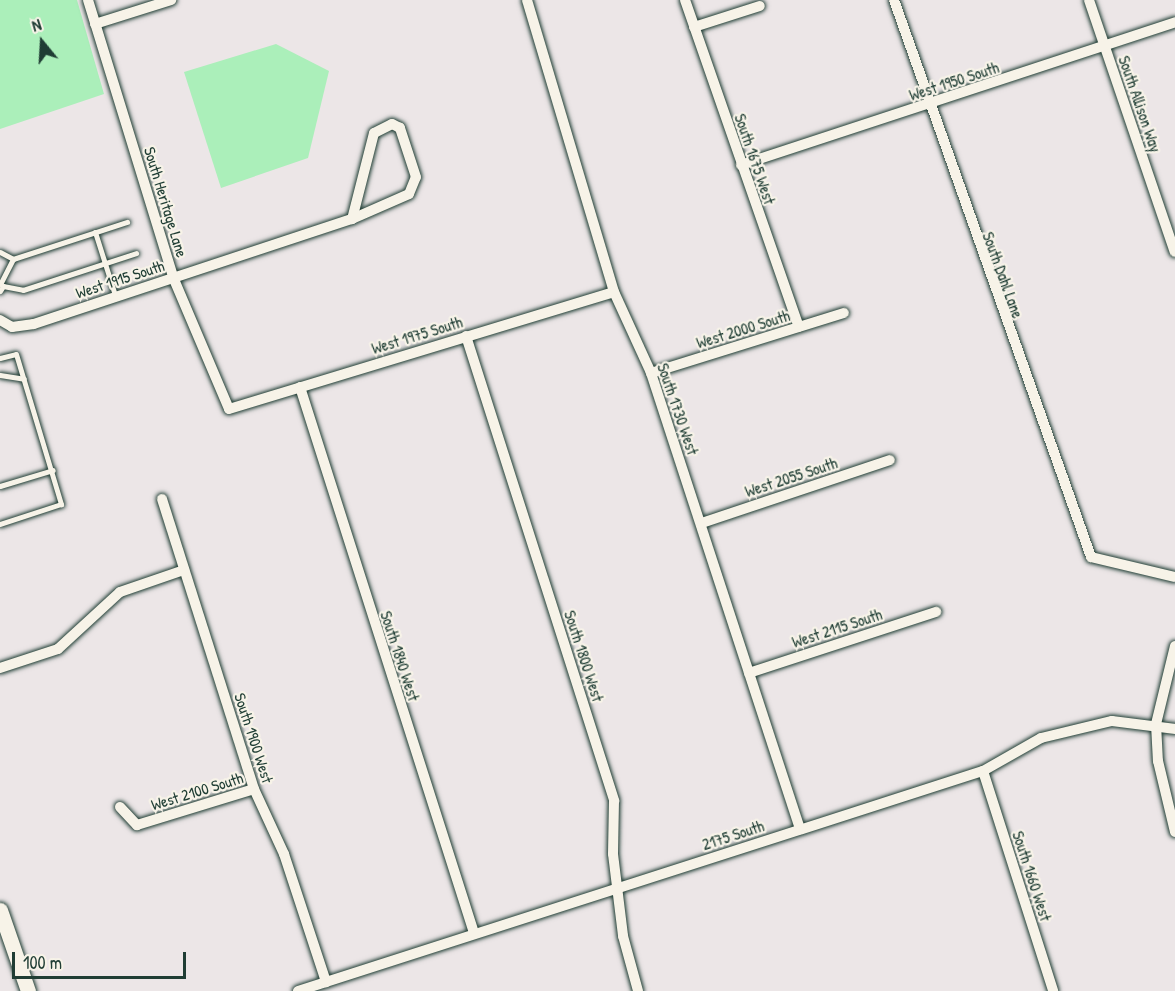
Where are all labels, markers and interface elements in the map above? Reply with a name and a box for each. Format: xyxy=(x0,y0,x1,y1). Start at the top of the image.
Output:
north arrow xyxy=(12,12,72,72)
text: N xyxy=(29,13,44,37)
street label: South Allison Way xyxy=(1115,53,1165,155)
street label: West 1950 South xyxy=(907,57,1001,105)
street label: South 1675 West xyxy=(731,111,779,207)
street label: South Heritage Lane xyxy=(140,144,192,260)
street label: South Dahl Lane xyxy=(979,229,1027,321)
street label: West 1915 South xyxy=(73,256,167,302)
street label: West 2000 South xyxy=(694,306,792,352)
street label: West 1975 South xyxy=(369,312,465,358)
street label: South 1730 West xyxy=(653,361,703,457)
street label: West 2055 South xyxy=(742,453,840,501)
street label: West 2115 South xyxy=(790,604,884,652)
street label: South 1800 West xyxy=(560,608,608,704)
street label: South 1840 West xyxy=(376,609,424,703)
street label: South 1900 West xyxy=(230,690,278,786)
street label: West 2100 South xyxy=(149,768,245,814)
street label: 2175 South xyxy=(700,816,766,854)
street label: South 1660 West xyxy=(1008,829,1056,923)
scale bar xyxy=(15,940,189,978)
text: 100 m xyxy=(23,950,62,975)

